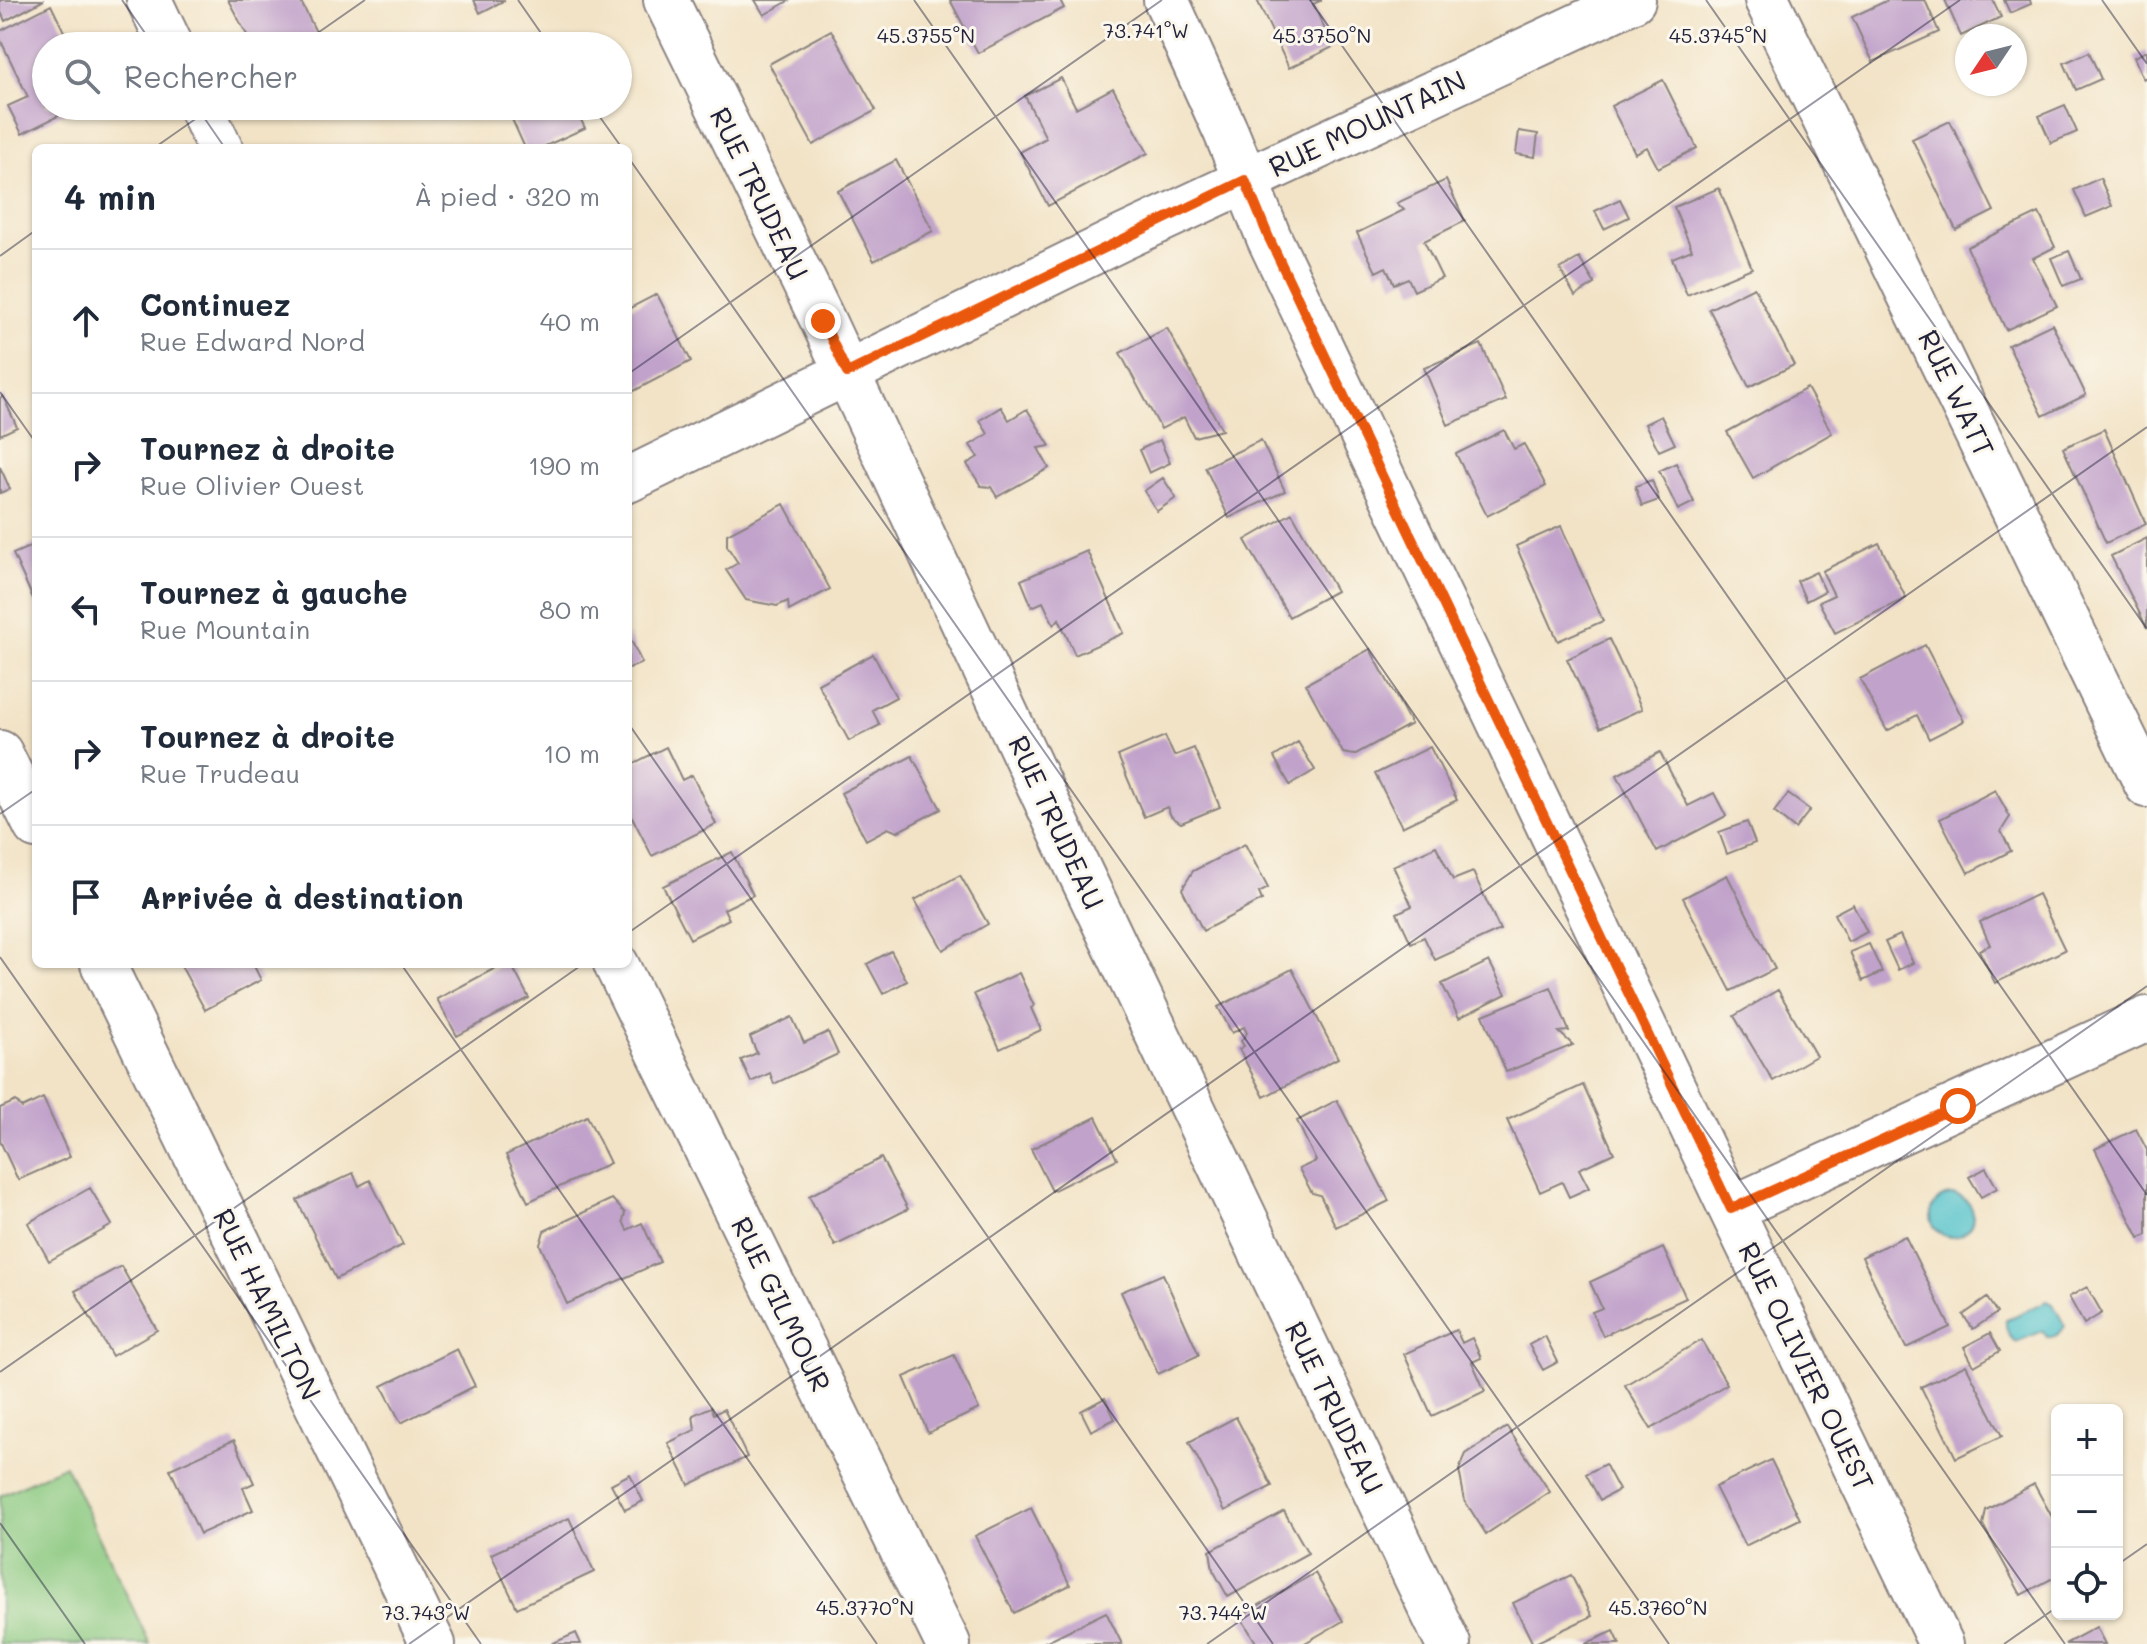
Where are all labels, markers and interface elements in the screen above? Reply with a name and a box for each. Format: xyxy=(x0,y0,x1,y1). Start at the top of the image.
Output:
text: 73.741°W xyxy=(1103,17,1189,43)
text: 45.3755°N xyxy=(877,22,975,48)
text: 45.3750°N xyxy=(1273,22,1371,48)
text: 45.3745°N xyxy=(1669,22,1767,48)
north arrow xyxy=(1955,24,2027,96)
search box xyxy=(32,32,632,120)
icon: search xyxy=(60,54,104,98)
text: Rechercher xyxy=(124,56,298,96)
street label: RUE MOUNTAIN xyxy=(1263,62,1471,184)
street label: RUE TRUDEAU xyxy=(703,101,817,285)
text: 4 min xyxy=(64,174,156,219)
text: À pied · 320 m xyxy=(414,179,600,213)
text: Continuez xyxy=(140,284,290,324)
icon: ahead xyxy=(64,299,108,343)
route end xyxy=(805,303,841,339)
text: 40 m xyxy=(540,304,600,338)
text: Rue Edward Nord xyxy=(140,324,365,358)
street label: RUE WATT xyxy=(1911,324,2003,462)
text: Tournez à droite xyxy=(140,428,395,468)
icon: right xyxy=(64,443,108,487)
text: 190 m xyxy=(528,448,600,482)
text: Rue Olivier Ouest xyxy=(140,468,365,502)
text: Tournez à gauche xyxy=(140,572,408,612)
icon: left xyxy=(64,587,108,631)
text: 80 m xyxy=(539,592,600,626)
text: Rue Mountain xyxy=(140,612,310,646)
text: Tournez à droite xyxy=(140,716,395,756)
street label: RUE TRUDEAU xyxy=(1001,730,1113,914)
icon: right xyxy=(64,731,108,775)
text: 10 m xyxy=(543,736,600,770)
text: Rue Trudeau xyxy=(140,756,300,790)
icon: arrive xyxy=(64,875,108,919)
text: Arrivée à destination xyxy=(140,877,463,917)
route start xyxy=(1940,1088,1976,1124)
street label: RUE HAMILTON xyxy=(206,1202,330,1406)
street label: RUE GILMOUR xyxy=(724,1210,840,1398)
street label: RUE OLIVIER OUEST xyxy=(1731,1236,1883,1496)
street label: RUE TRUDEAU xyxy=(1278,1315,1392,1499)
map controls xyxy=(2051,1404,2123,1620)
button: + xyxy=(2051,1404,2123,1476)
button: − xyxy=(2051,1476,2123,1548)
button: locate xyxy=(2051,1548,2123,1620)
text: 45.3770°N xyxy=(816,1594,914,1620)
text: 45.3760°N xyxy=(1608,1594,1708,1620)
text: 73.743°W xyxy=(382,1599,470,1625)
text: 73.744°W xyxy=(1179,1599,1267,1625)

